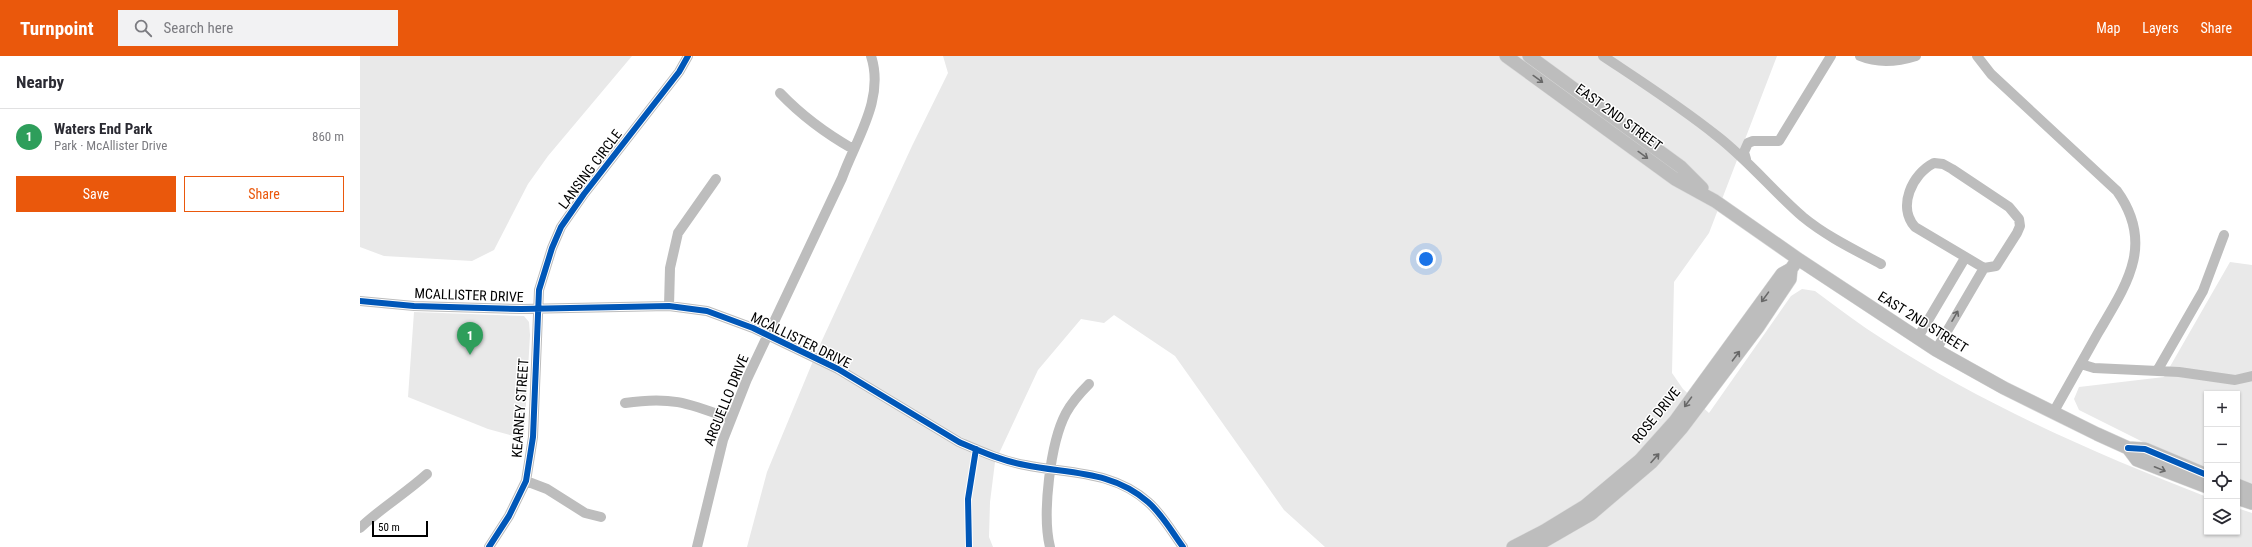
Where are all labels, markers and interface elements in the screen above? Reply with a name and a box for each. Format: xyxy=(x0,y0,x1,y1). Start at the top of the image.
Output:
search box xyxy=(118,10,398,46)
text: Turnpoint xyxy=(20,17,94,40)
icon: search xyxy=(132,17,154,39)
text: Search here xyxy=(164,19,233,37)
text: Map xyxy=(2096,20,2120,36)
text: Layers xyxy=(2142,20,2179,36)
text: Share xyxy=(2201,20,2232,36)
text: Nearby xyxy=(16,72,64,92)
one-way arrow xyxy=(1532,75,1543,83)
street label: EAST 2ND STREET xyxy=(1573,80,1665,154)
text: Waters End Park xyxy=(54,120,152,138)
street label: LANSING CIRCLE xyxy=(555,126,625,212)
text: 1 xyxy=(26,129,32,144)
text: 860 m xyxy=(312,129,344,144)
text: Park · McAllister Drive xyxy=(54,138,167,153)
one-way arrow xyxy=(1638,151,1649,159)
button: Save xyxy=(16,176,176,212)
button: Share xyxy=(184,176,344,212)
your location xyxy=(1416,249,1436,269)
street label: MCALLISTER DRIVE xyxy=(414,285,524,305)
street label: EAST 2ND STREET xyxy=(1875,288,1971,356)
one-way arrow xyxy=(1761,292,1769,303)
street label: MCALLISTER DRIVE xyxy=(748,309,854,371)
one-way arrow xyxy=(1952,310,1960,322)
pin: 1 xyxy=(457,322,483,355)
one-way arrow xyxy=(1732,351,1740,362)
street label: ARGUELLO DRIVE xyxy=(700,352,752,448)
street label: KEARNEY STREET xyxy=(509,358,531,458)
street label: ROSE DRIVE xyxy=(1629,384,1683,446)
map controls xyxy=(2204,391,2240,535)
button: + xyxy=(2204,391,2240,427)
one-way arrow xyxy=(1684,397,1692,408)
button: − xyxy=(2204,427,2240,463)
one-way arrow xyxy=(1651,453,1660,463)
button: locate xyxy=(2204,463,2240,499)
one-way arrow xyxy=(2153,465,2165,473)
button: layers xyxy=(2204,499,2240,535)
scale bar xyxy=(372,519,428,538)
text: 50 m xyxy=(378,521,400,534)

